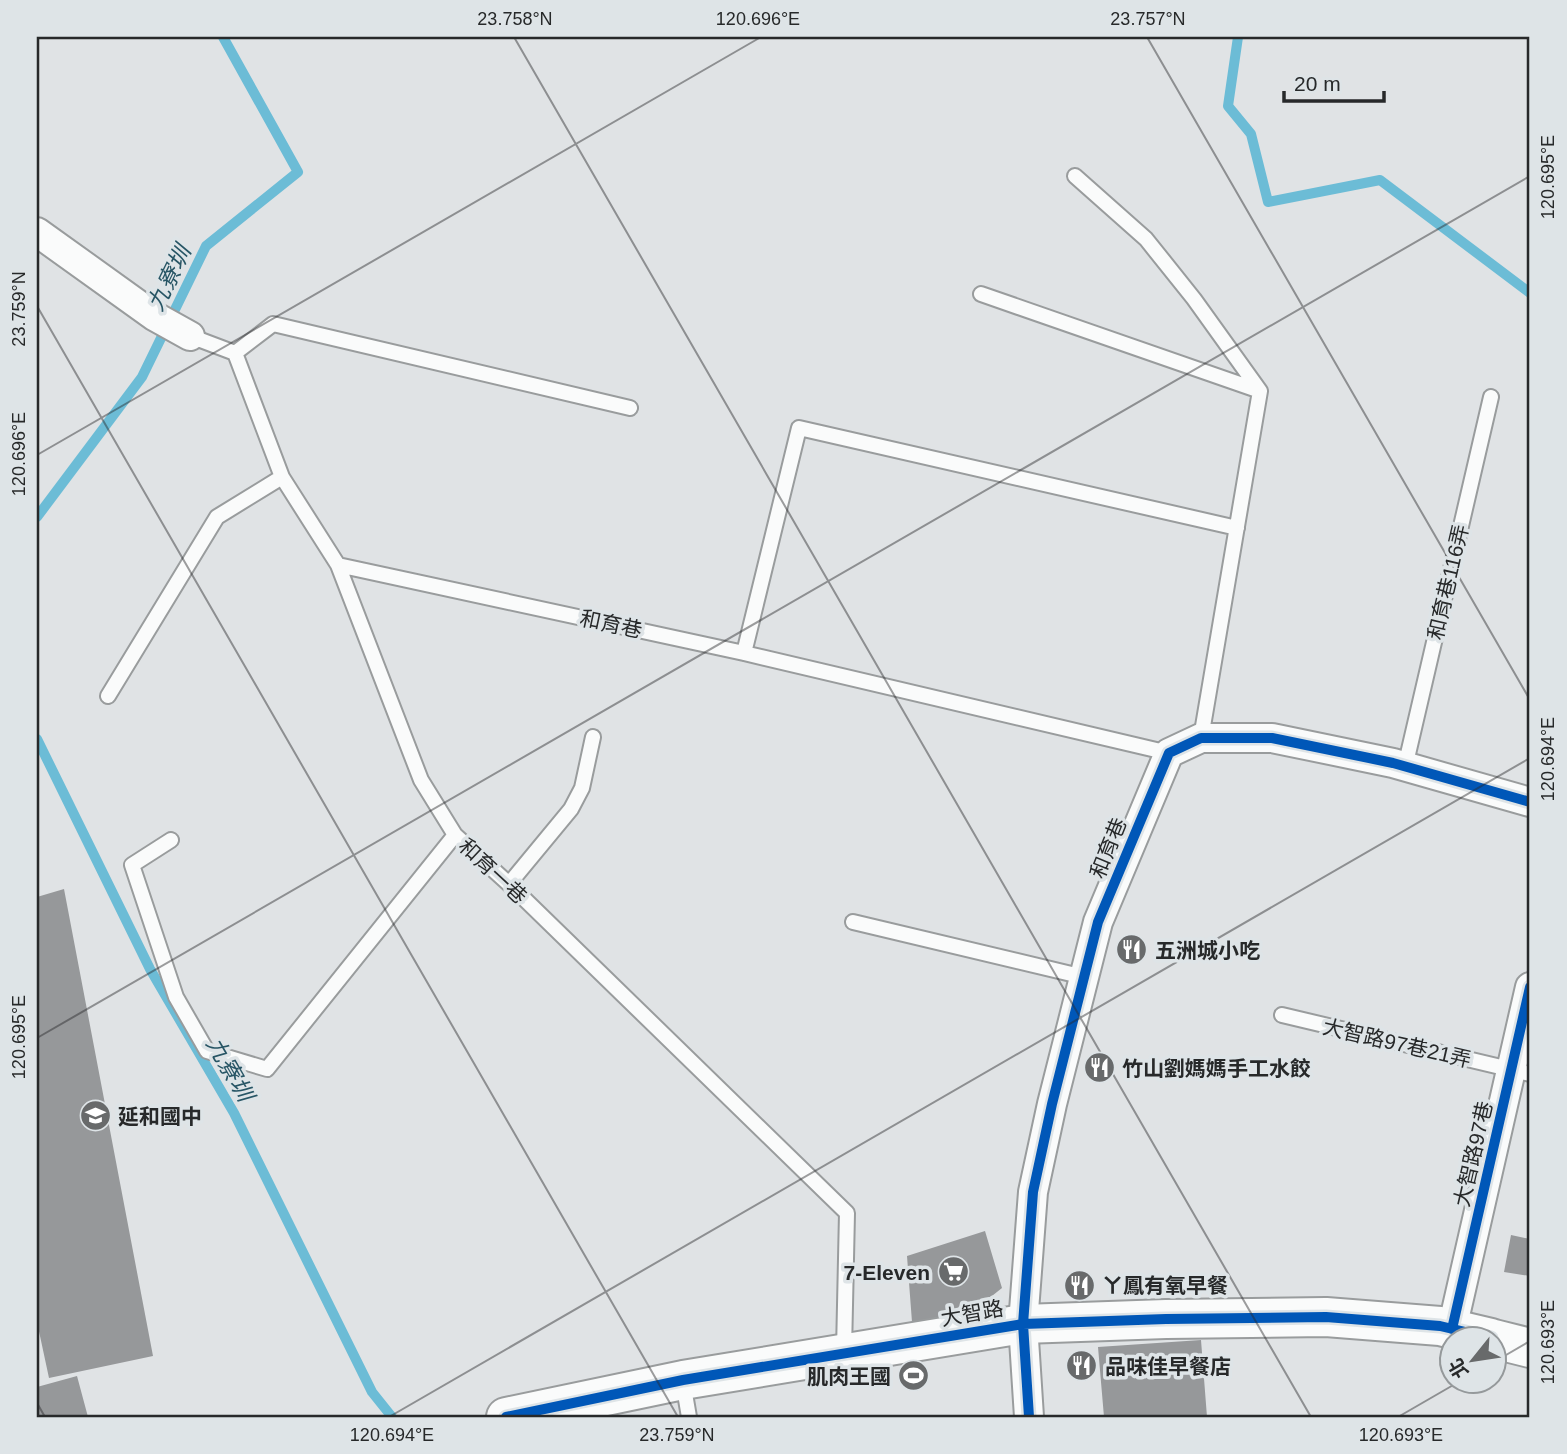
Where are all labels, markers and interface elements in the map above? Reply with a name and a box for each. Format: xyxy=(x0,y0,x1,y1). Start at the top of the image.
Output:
text: 23.758°N xyxy=(477,9,553,29)
text: 120.696°E xyxy=(716,9,800,29)
text: 23.757°N xyxy=(1110,9,1186,29)
scale bar xyxy=(1284,60,1383,104)
text: 20 m xyxy=(1294,72,1341,95)
text: 120.695°E xyxy=(1538,135,1558,219)
water label: 九寮圳 xyxy=(142,239,197,315)
text: 23.759°N xyxy=(9,271,29,347)
text: 120.696°E xyxy=(9,412,29,496)
street label: 和育巷116弄 xyxy=(1424,522,1472,642)
street label: 和育巷 xyxy=(578,606,644,642)
text: 120.694°E xyxy=(1538,717,1558,801)
street label: 和育巷 xyxy=(1086,814,1130,882)
street label: 和育一巷 xyxy=(454,834,532,908)
restaurant icon: 五洲城小吃 xyxy=(1115,933,1149,967)
place label: 五洲城小吃 xyxy=(1155,939,1260,962)
text: 120.695°E xyxy=(9,995,29,1079)
street label: 大智路97巷21弄 xyxy=(1320,1015,1474,1071)
water label: 九寮圳 xyxy=(201,1033,260,1108)
restaurant icon: 竹山劉媽媽手工水餃 xyxy=(1082,1051,1116,1085)
place label: 竹山劉媽媽手工水餃 xyxy=(1122,1057,1311,1080)
school or university icon: 延和國中 xyxy=(78,1099,112,1133)
street label: 大智路97巷 xyxy=(1450,1099,1496,1209)
place label: 延和國中 xyxy=(118,1105,202,1128)
supermarket icon: 7-Eleven xyxy=(936,1255,970,1289)
place label: 7-Eleven xyxy=(844,1261,930,1284)
restaurant icon: ㄚ鳳有氧早餐 xyxy=(1062,1268,1096,1302)
place label: ㄚ鳳有氧早餐 xyxy=(1102,1274,1228,1297)
street label: 大智路 xyxy=(939,1296,1005,1330)
text: 120.693°E xyxy=(1538,1300,1558,1384)
north arrow xyxy=(1438,1324,1508,1394)
restaurant icon: 品味佳早餐店 xyxy=(1065,1349,1099,1383)
place label: 品味佳早餐店 xyxy=(1105,1355,1231,1378)
text: 北 xyxy=(1445,1355,1473,1382)
sports icon: 肌肉王國 xyxy=(897,1359,931,1393)
place label: 肌肉王國 xyxy=(807,1365,891,1388)
text: 120.694°E xyxy=(350,1425,434,1445)
text: 23.759°N xyxy=(639,1425,715,1445)
text: 120.693°E xyxy=(1359,1425,1443,1445)

